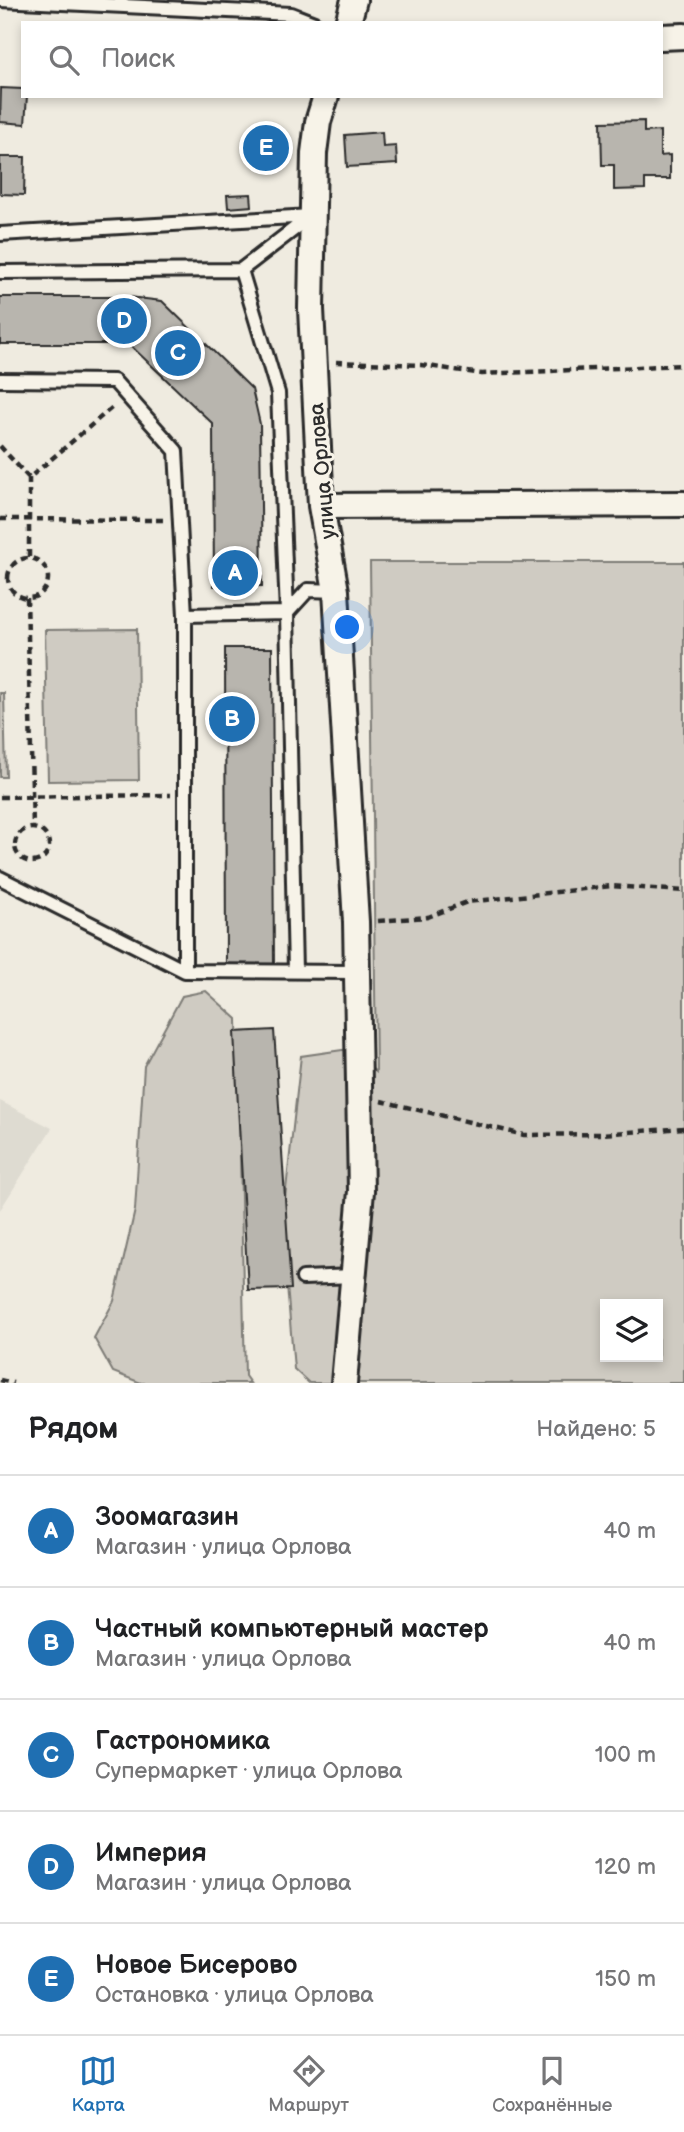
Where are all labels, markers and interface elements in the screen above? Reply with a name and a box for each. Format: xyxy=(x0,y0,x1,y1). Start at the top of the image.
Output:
search box xyxy=(21,21,663,98)
icon: search xyxy=(45,41,83,79)
text: Поиск xyxy=(101,44,175,75)
pin: E xyxy=(243,122,289,174)
pin: D xyxy=(101,295,147,347)
pin: C xyxy=(155,327,201,379)
street label: улица Орлова xyxy=(304,401,341,540)
pin: A xyxy=(212,547,258,599)
your location xyxy=(330,610,364,644)
pin: B xyxy=(209,693,255,745)
map controls xyxy=(600,1299,663,1362)
button: layers xyxy=(600,1299,663,1362)
text: Рядом xyxy=(28,1411,118,1447)
text: Найдено: 5 xyxy=(536,1415,656,1443)
text: Зоомагазин xyxy=(95,1502,239,1533)
text: A xyxy=(44,1517,58,1545)
text: 40 m xyxy=(603,1517,656,1545)
text: Магазин · улица Орлова xyxy=(95,1533,352,1561)
text: Частный компьютерный мастер xyxy=(95,1614,489,1645)
text: B xyxy=(43,1629,59,1657)
text: 40 m xyxy=(603,1629,656,1657)
text: Магазин · улица Орлова xyxy=(95,1645,352,1673)
text: Гастрономика xyxy=(95,1726,270,1757)
text: C xyxy=(43,1741,59,1769)
text: 100 m xyxy=(595,1741,656,1769)
text: Супермаркет · улица Орлова xyxy=(95,1757,403,1785)
text: Империя xyxy=(95,1838,207,1869)
text: D xyxy=(43,1853,59,1881)
text: 120 m xyxy=(595,1853,656,1881)
text: Магазин · улица Орлова xyxy=(95,1869,352,1897)
text: Новое Бисерово xyxy=(95,1950,297,1981)
text: E xyxy=(44,1965,58,1993)
text: 150 m xyxy=(595,1965,656,1993)
text: Остановка · улица Орлова xyxy=(95,1981,374,2009)
tab: Карта xyxy=(72,2052,125,2117)
tab: Маршрут xyxy=(268,2052,349,2117)
tab: Сохранённые xyxy=(492,2052,612,2117)

